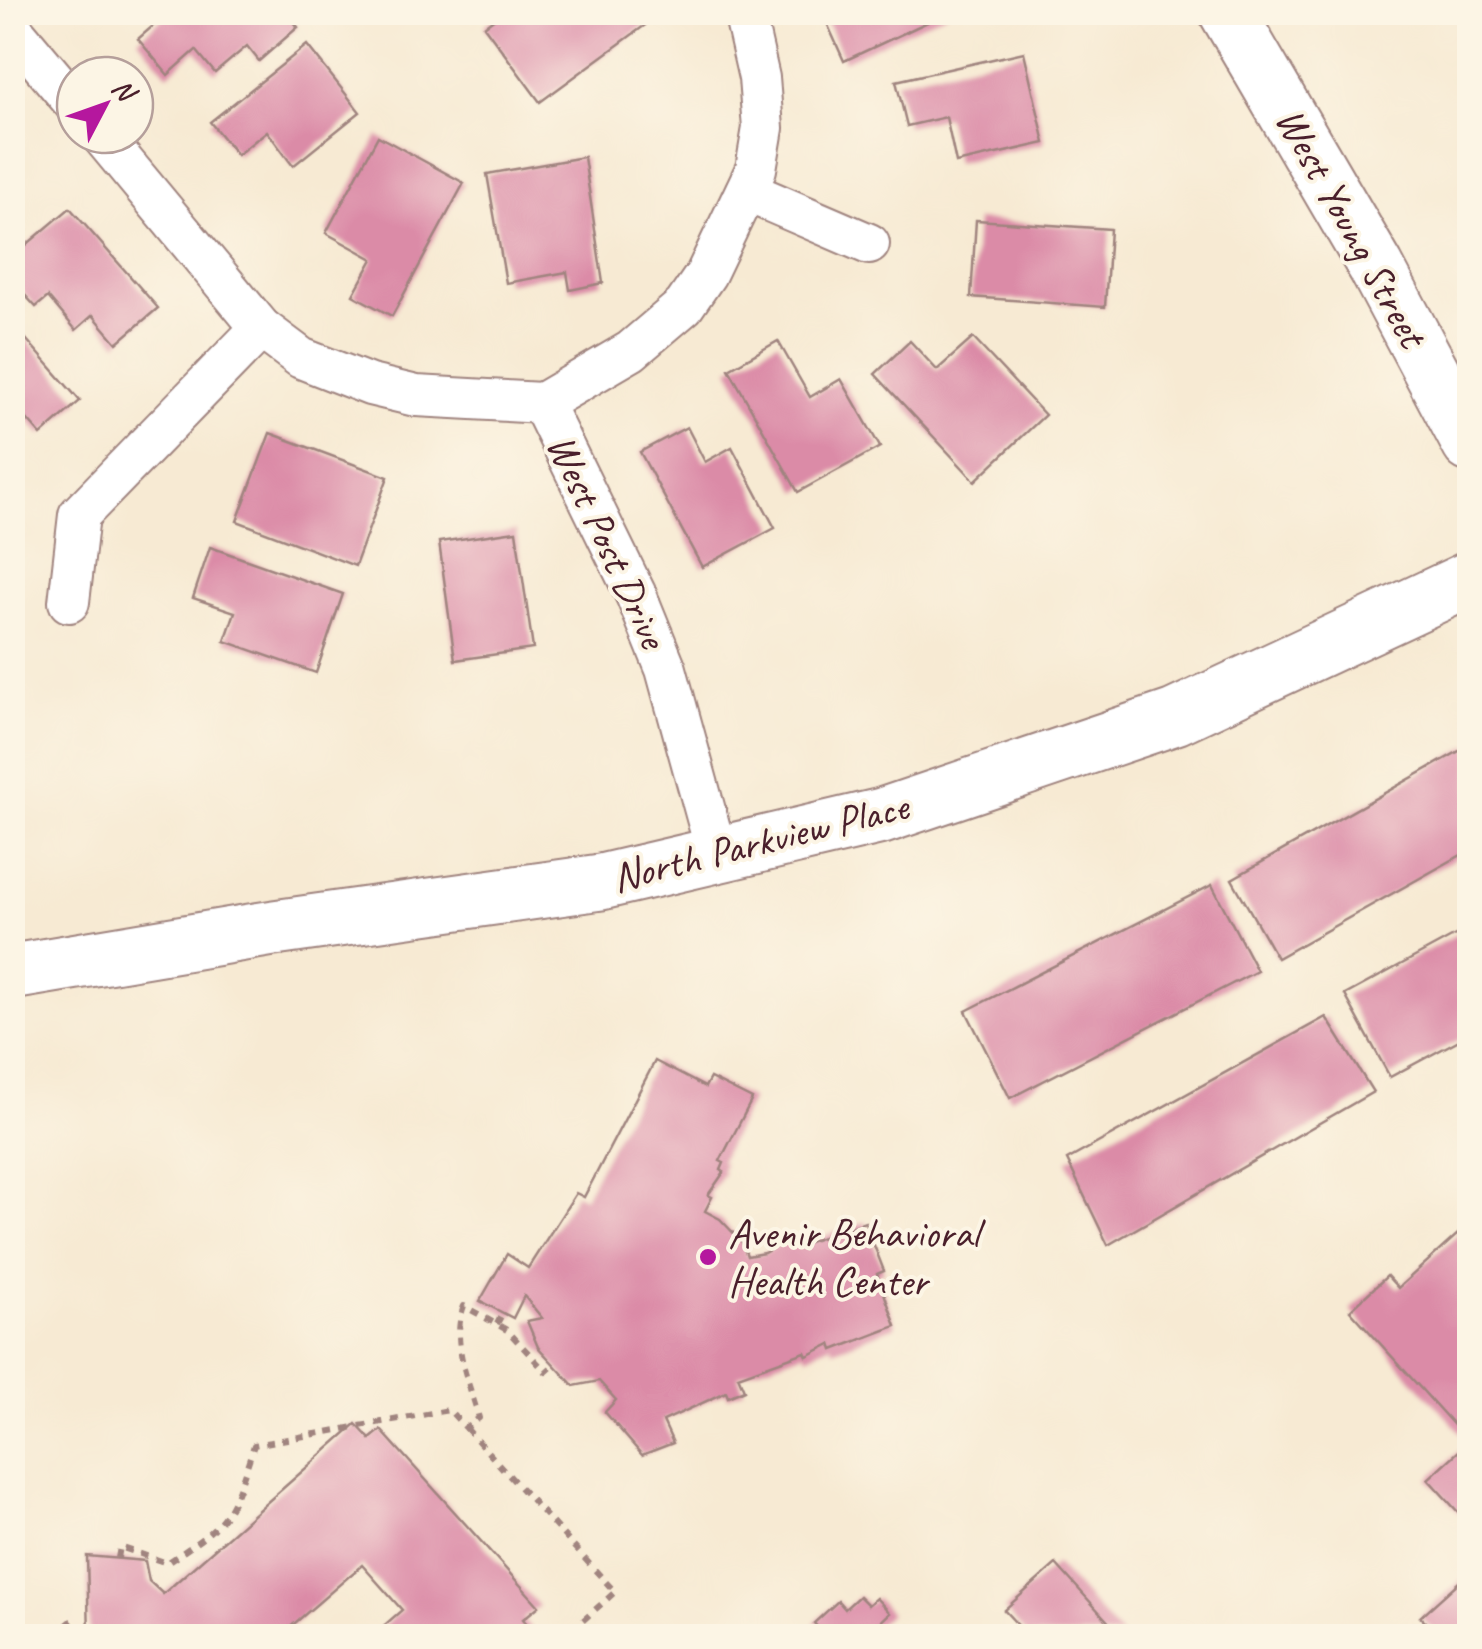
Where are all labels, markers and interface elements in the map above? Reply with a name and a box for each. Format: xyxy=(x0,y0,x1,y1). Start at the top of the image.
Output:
north arrow xyxy=(55,55,155,155)
text: N xyxy=(105,71,145,110)
street label: West Young Street xyxy=(1263,98,1441,360)
street label: West Post Drive xyxy=(534,426,681,659)
street label: North Parkview Place xyxy=(607,779,916,904)
place label: Avenir Behavioral Health Center xyxy=(728,1207,986,1308)
marker: Avenir Behavioral Health Center xyxy=(697,1246,719,1268)

